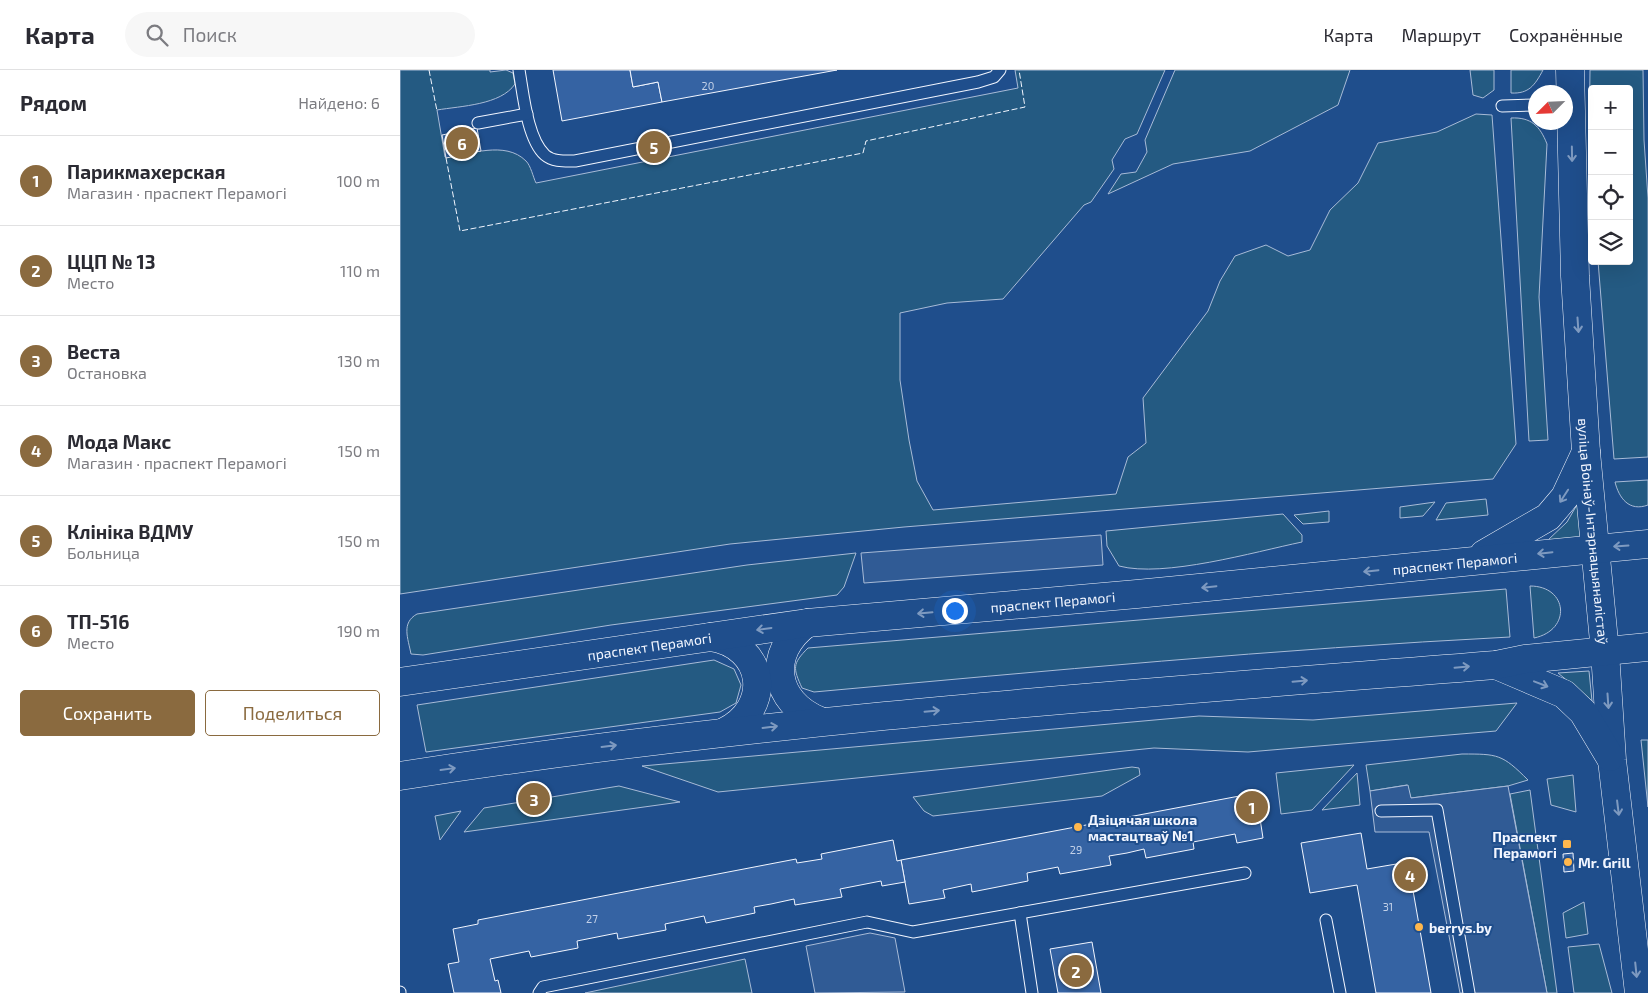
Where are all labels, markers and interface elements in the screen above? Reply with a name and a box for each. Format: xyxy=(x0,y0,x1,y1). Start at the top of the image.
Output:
search box xyxy=(125,12,475,57)
text: Карта xyxy=(25,20,95,49)
icon: search xyxy=(143,21,171,49)
text: Поиск xyxy=(183,23,237,46)
text: Карта xyxy=(1323,24,1373,46)
text: Маршрут xyxy=(1401,24,1481,46)
text: Сохранённые xyxy=(1509,24,1623,46)
house number: 20 xyxy=(702,79,714,92)
north arrow xyxy=(1528,85,1573,130)
map controls xyxy=(1588,85,1633,265)
button: + xyxy=(1588,85,1633,130)
text: Рядом xyxy=(20,90,87,115)
text: Найдено: 6 xyxy=(298,93,380,112)
pin: 6 xyxy=(446,124,478,162)
pin: 5 xyxy=(638,128,670,166)
button: − xyxy=(1588,130,1633,175)
one-way arrow xyxy=(1567,145,1577,161)
text: Парикмахерская xyxy=(67,160,225,183)
text: 1 xyxy=(33,171,39,190)
text: 100 m xyxy=(337,171,380,190)
button: locate xyxy=(1588,175,1633,220)
text: Магазин · праспект Перамогі xyxy=(67,183,287,202)
button: layers xyxy=(1588,220,1633,265)
text: ЦЦП № 13 xyxy=(67,250,156,273)
text: 2 xyxy=(31,261,41,280)
text: 110 m xyxy=(340,261,380,280)
text: Место xyxy=(67,273,114,292)
one-way arrow xyxy=(1573,317,1582,333)
text: Веста xyxy=(67,340,120,363)
text: 3 xyxy=(31,351,41,370)
text: 130 m xyxy=(338,351,380,370)
text: Остановка xyxy=(67,363,147,382)
street label: вуліца Воінаў-Інтэрнацыяналістаў xyxy=(1575,418,1613,646)
text: Мода Макс xyxy=(67,430,171,453)
text: 4 xyxy=(31,441,41,460)
text: 150 m xyxy=(338,441,380,460)
text: Магазин · праспект Перамогі xyxy=(67,453,287,472)
one-way arrow xyxy=(1559,488,1569,502)
text: Клініка ВДМУ xyxy=(67,520,193,543)
text: 5 xyxy=(32,531,40,550)
text: 150 m xyxy=(338,531,380,550)
one-way arrow xyxy=(1613,541,1629,550)
text: Больница xyxy=(67,543,140,562)
street label: праспект Перамогі xyxy=(1392,548,1518,577)
one-way arrow xyxy=(1537,548,1553,558)
one-way arrow xyxy=(1363,566,1379,576)
one-way arrow xyxy=(1201,582,1217,592)
street label: праспект Перамогі xyxy=(990,587,1116,615)
your location xyxy=(942,598,968,624)
one-way arrow xyxy=(918,608,934,618)
text: ТП-516 xyxy=(67,610,129,633)
text: 6 xyxy=(31,621,41,640)
text: 190 m xyxy=(337,621,380,640)
one-way arrow xyxy=(756,624,772,634)
street label: праспект Перамогі xyxy=(586,628,713,663)
text: Место xyxy=(67,633,114,652)
one-way arrow xyxy=(1454,663,1470,672)
one-way arrow xyxy=(1292,676,1308,685)
one-way arrow xyxy=(1533,679,1548,689)
button: Сохранить xyxy=(20,690,195,736)
button: Поделиться xyxy=(205,690,380,736)
one-way arrow xyxy=(1604,692,1613,708)
one-way arrow xyxy=(924,707,940,716)
one-way arrow xyxy=(762,722,778,732)
one-way arrow xyxy=(601,741,617,751)
one-way arrow xyxy=(440,764,456,774)
pin: 3 xyxy=(518,780,550,818)
pin: 1 xyxy=(1236,788,1268,826)
one-way arrow xyxy=(1613,800,1623,816)
place label: Дзіцячая школа мастацтваў №1 xyxy=(1088,811,1197,844)
marker: Дзіцячая школа мастацтваў №1 xyxy=(1072,821,1084,833)
place label: Праспект Перамогі xyxy=(1492,828,1557,861)
marker: Праспект Перамогі xyxy=(1561,838,1573,850)
house number: 29 xyxy=(1070,843,1082,856)
place label: Mr. Grill xyxy=(1578,854,1631,871)
pin: 4 xyxy=(1394,856,1426,894)
marker: Mr. Grill xyxy=(1562,856,1574,868)
house number: 31 xyxy=(1383,900,1393,913)
house number: 27 xyxy=(586,912,598,925)
place label: berrys.by xyxy=(1429,919,1492,936)
marker: berrys.by xyxy=(1413,921,1425,933)
pin: 2 xyxy=(1060,952,1092,990)
one-way arrow xyxy=(1631,962,1641,978)

